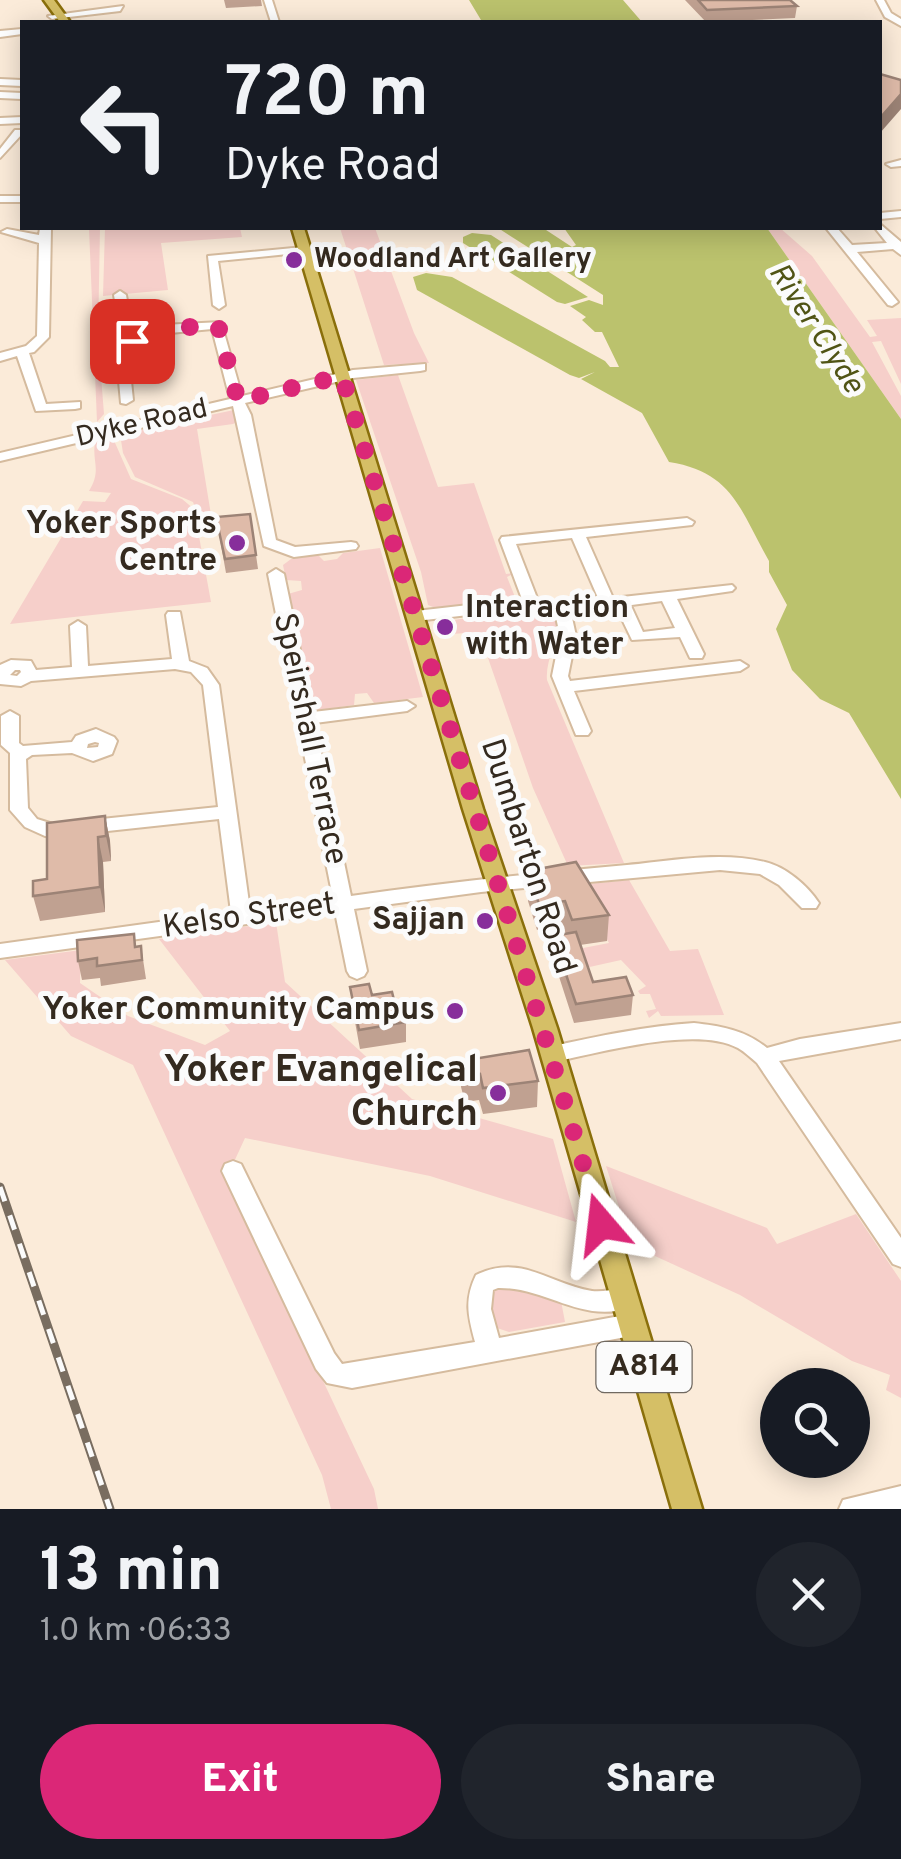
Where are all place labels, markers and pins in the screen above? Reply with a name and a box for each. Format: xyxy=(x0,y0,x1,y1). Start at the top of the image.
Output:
place label: Woodland Art Gallery xyxy=(314,242,592,278)
marker: Woodland Art Gallery xyxy=(283,249,305,271)
pin xyxy=(90,299,175,384)
place label: Yoker Sports Centre xyxy=(26,505,217,582)
marker: Yoker Sports Centre xyxy=(226,532,248,554)
place label: Interaction with Water xyxy=(465,589,629,666)
marker: Interaction with Water xyxy=(434,616,456,638)
place label: Sajjan xyxy=(372,901,465,941)
marker: Sajjan xyxy=(474,910,496,932)
place label: Yoker Community Campus xyxy=(42,991,435,1031)
marker: Yoker Community Campus xyxy=(444,1000,466,1022)
place label: Yoker Evangelical Church xyxy=(164,1047,478,1140)
marker: Yoker Evangelical Church xyxy=(487,1082,509,1104)

